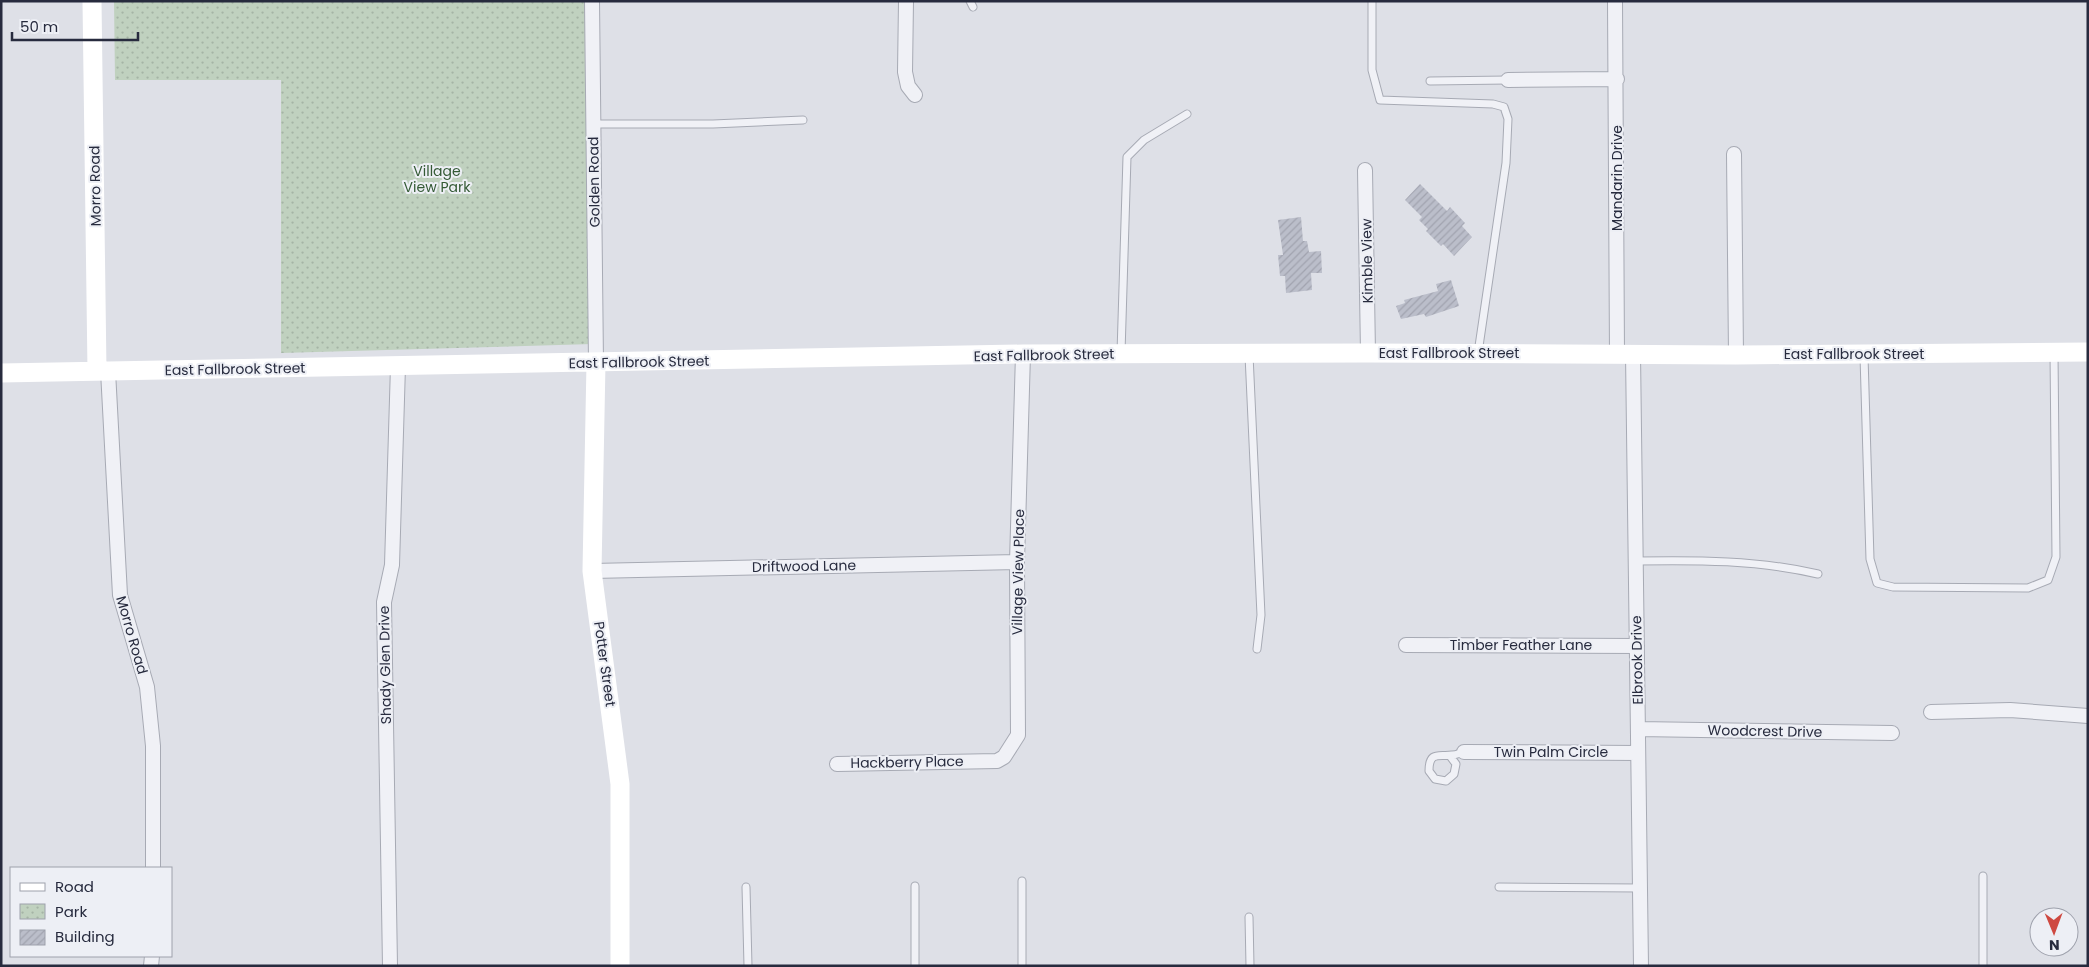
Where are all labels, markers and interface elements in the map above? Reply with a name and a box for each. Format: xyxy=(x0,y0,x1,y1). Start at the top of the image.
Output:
scale bar xyxy=(12,10,139,42)
text: 50 m xyxy=(20,16,58,37)
street label: Mandarin Drive xyxy=(1607,125,1627,231)
street label: Golden Road xyxy=(583,137,605,227)
street label: Morro Road xyxy=(84,146,106,226)
park label: Village View Park xyxy=(404,161,471,197)
street label: Kimble View xyxy=(1356,218,1378,303)
street label: East Fallbrook Street xyxy=(1379,343,1519,363)
street label: East Fallbrook Street xyxy=(973,344,1115,366)
street label: East Fallbrook Street xyxy=(1784,344,1924,364)
street label: East Fallbrook Street xyxy=(568,351,710,373)
street label: East Fallbrook Street xyxy=(164,358,306,380)
street label: Village View Place xyxy=(1007,508,1029,635)
street label: Driftwood Lane xyxy=(752,555,856,577)
street label: Morro Road xyxy=(111,594,153,676)
street label: Shady Glen Drive xyxy=(374,605,396,724)
street label: Elbrook Drive xyxy=(1626,615,1648,705)
street label: Potter Street xyxy=(589,620,621,708)
street label: Timber Feather Lane xyxy=(1450,635,1593,655)
street label: Woodcrest Drive xyxy=(1707,720,1823,742)
street label: Twin Palm Circle xyxy=(1494,742,1609,762)
street label: Hackberry Place xyxy=(850,751,964,773)
legend xyxy=(10,867,172,957)
text: Road xyxy=(55,876,94,897)
text: Park xyxy=(55,901,87,922)
north arrow xyxy=(2029,907,2079,957)
text: Building xyxy=(55,926,115,947)
text: N xyxy=(2049,935,2060,955)

